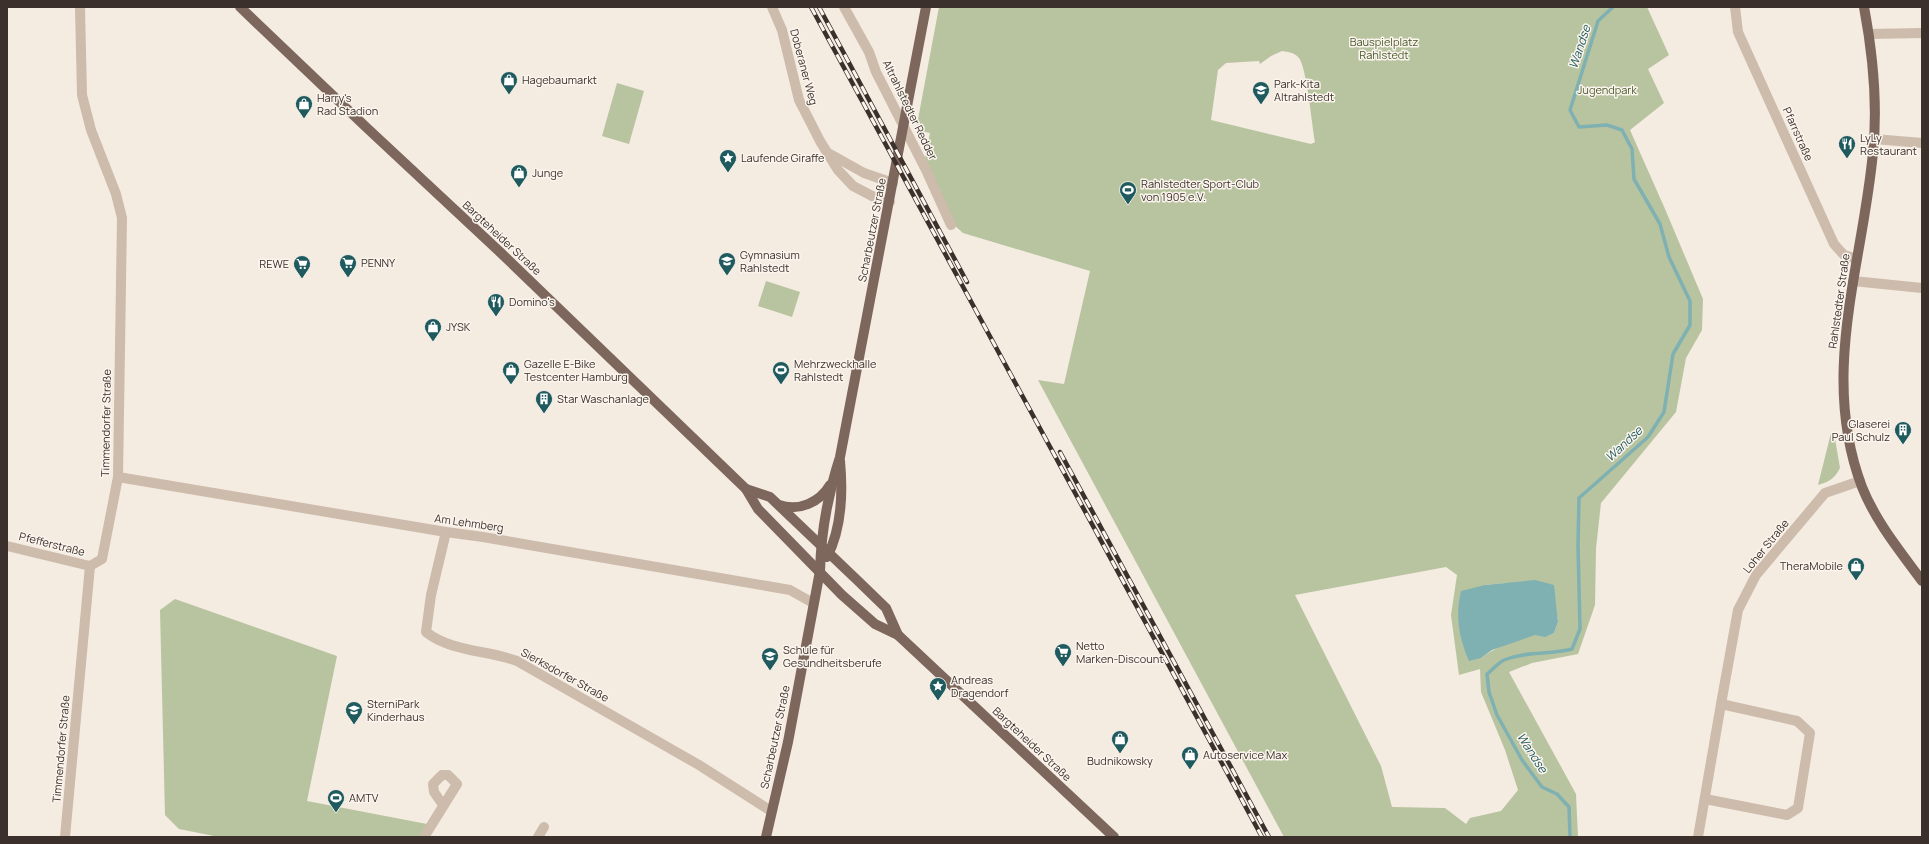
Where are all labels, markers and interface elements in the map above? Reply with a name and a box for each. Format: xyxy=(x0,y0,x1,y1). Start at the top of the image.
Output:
water label: Wandse xyxy=(1565,22,1595,71)
street label: Doberaner Weg xyxy=(787,27,822,107)
park label: Bauspielplatz Rahlstedt xyxy=(1350,34,1419,62)
street label: Altrahlstedter Redder xyxy=(880,57,941,162)
shop icon: Hagebaumarkt xyxy=(499,70,519,95)
place label: Hagebaumarkt xyxy=(522,72,597,87)
place label: Park-Kita Altrahlstedt xyxy=(1274,76,1334,104)
school or university icon: Park-Kita Altrahlstedt xyxy=(1251,80,1271,105)
park label: Jugendpark xyxy=(1577,82,1637,97)
place label: Harry's Rad Stadion xyxy=(317,90,378,118)
shop icon: Harry's Rad Stadion xyxy=(294,94,314,119)
street label: Pfarrstraße xyxy=(1780,104,1817,164)
place label: LyLy Restaurant xyxy=(1860,130,1917,158)
restaurant icon: LyLy Restaurant xyxy=(1837,134,1857,159)
place icon: Laufende Giraffe xyxy=(718,148,738,173)
place label: Laufende Giraffe xyxy=(741,150,825,165)
shop icon: Junge xyxy=(509,163,529,188)
place label: Junge xyxy=(532,165,564,180)
street label: Scharbeutzer Straße xyxy=(854,176,889,283)
place label: Rahlstedter Sport-Club von 1905 e.V. xyxy=(1141,176,1260,204)
sports icon: Rahlstedter Sport-Club von 1905 e.V. xyxy=(1118,180,1138,205)
street label: Bargteheider Straße xyxy=(460,197,545,278)
place label: Gymnasium Rahlstedt xyxy=(740,247,800,275)
school or university icon: Gymnasium Rahlstedt xyxy=(717,251,737,276)
street label: Rahlstedter Straße xyxy=(1824,252,1853,349)
supermarket icon: PENNY xyxy=(338,253,358,278)
supermarket icon: REWE xyxy=(292,254,312,279)
place label: PENNY xyxy=(361,255,396,270)
place label: REWE xyxy=(259,256,289,271)
restaurant icon: Domino's xyxy=(486,292,506,317)
place label: Domino's xyxy=(509,294,555,309)
shop icon: JYSK xyxy=(423,317,443,342)
place label: JYSK xyxy=(446,319,471,334)
place label: Gazelle E-Bike Testcenter Hamburg xyxy=(524,356,628,384)
place label: Mehrzweckhalle Rahlstedt xyxy=(794,356,877,384)
shop icon: Gazelle E-Bike Testcenter Hamburg xyxy=(501,360,521,385)
sports icon: Mehrzweckhalle Rahlstedt xyxy=(771,360,791,385)
street label: Timmendorfer Straße xyxy=(97,368,114,477)
building icon: Star Waschanlage xyxy=(534,389,554,414)
place label: Star Waschanlage xyxy=(557,391,650,406)
place label: Glaserei Paul Schulz xyxy=(1832,416,1890,444)
building icon: Glaserei Paul Schulz xyxy=(1893,420,1913,445)
water label: Wandse xyxy=(1601,421,1647,465)
street label: Am Lehmberg xyxy=(434,510,505,535)
street label: Loher Straße xyxy=(1739,515,1792,576)
street label: Pfefferstraße xyxy=(18,528,87,559)
shop icon: TheraMobile xyxy=(1846,556,1866,581)
place label: TheraMobile xyxy=(1780,558,1844,573)
place label: Netto Marken-Discount xyxy=(1076,638,1164,666)
place label: Schule für Gesundheitsberufe xyxy=(783,642,882,670)
supermarket icon: Netto Marken-Discount xyxy=(1053,642,1073,667)
street label: Sierksdorfer Straße xyxy=(519,644,612,705)
school or university icon: Schule für Gesundheitsberufe xyxy=(760,646,780,671)
place label: Andreas Dragendorf xyxy=(951,672,1009,700)
place icon: Andreas Dragendorf xyxy=(928,676,948,701)
street label: Scharbeutzer Straße xyxy=(756,683,793,790)
street label: Timmendorfer Straße xyxy=(48,694,73,803)
place label: SterniPark Kinderhaus xyxy=(367,696,425,724)
school or university icon: SterniPark Kinderhaus xyxy=(344,700,364,725)
street label: Bargteheider Straße xyxy=(990,703,1075,784)
shop icon: Budnikowsky xyxy=(1110,729,1130,754)
water label: Wandse xyxy=(1513,729,1552,777)
shop icon: Autoservice Max xyxy=(1180,745,1200,770)
place label: Autoservice Max xyxy=(1203,747,1287,762)
place label: Budnikowsky xyxy=(1087,753,1153,768)
sports icon: AMTV xyxy=(326,788,346,813)
place label: AMTV xyxy=(349,790,379,805)

